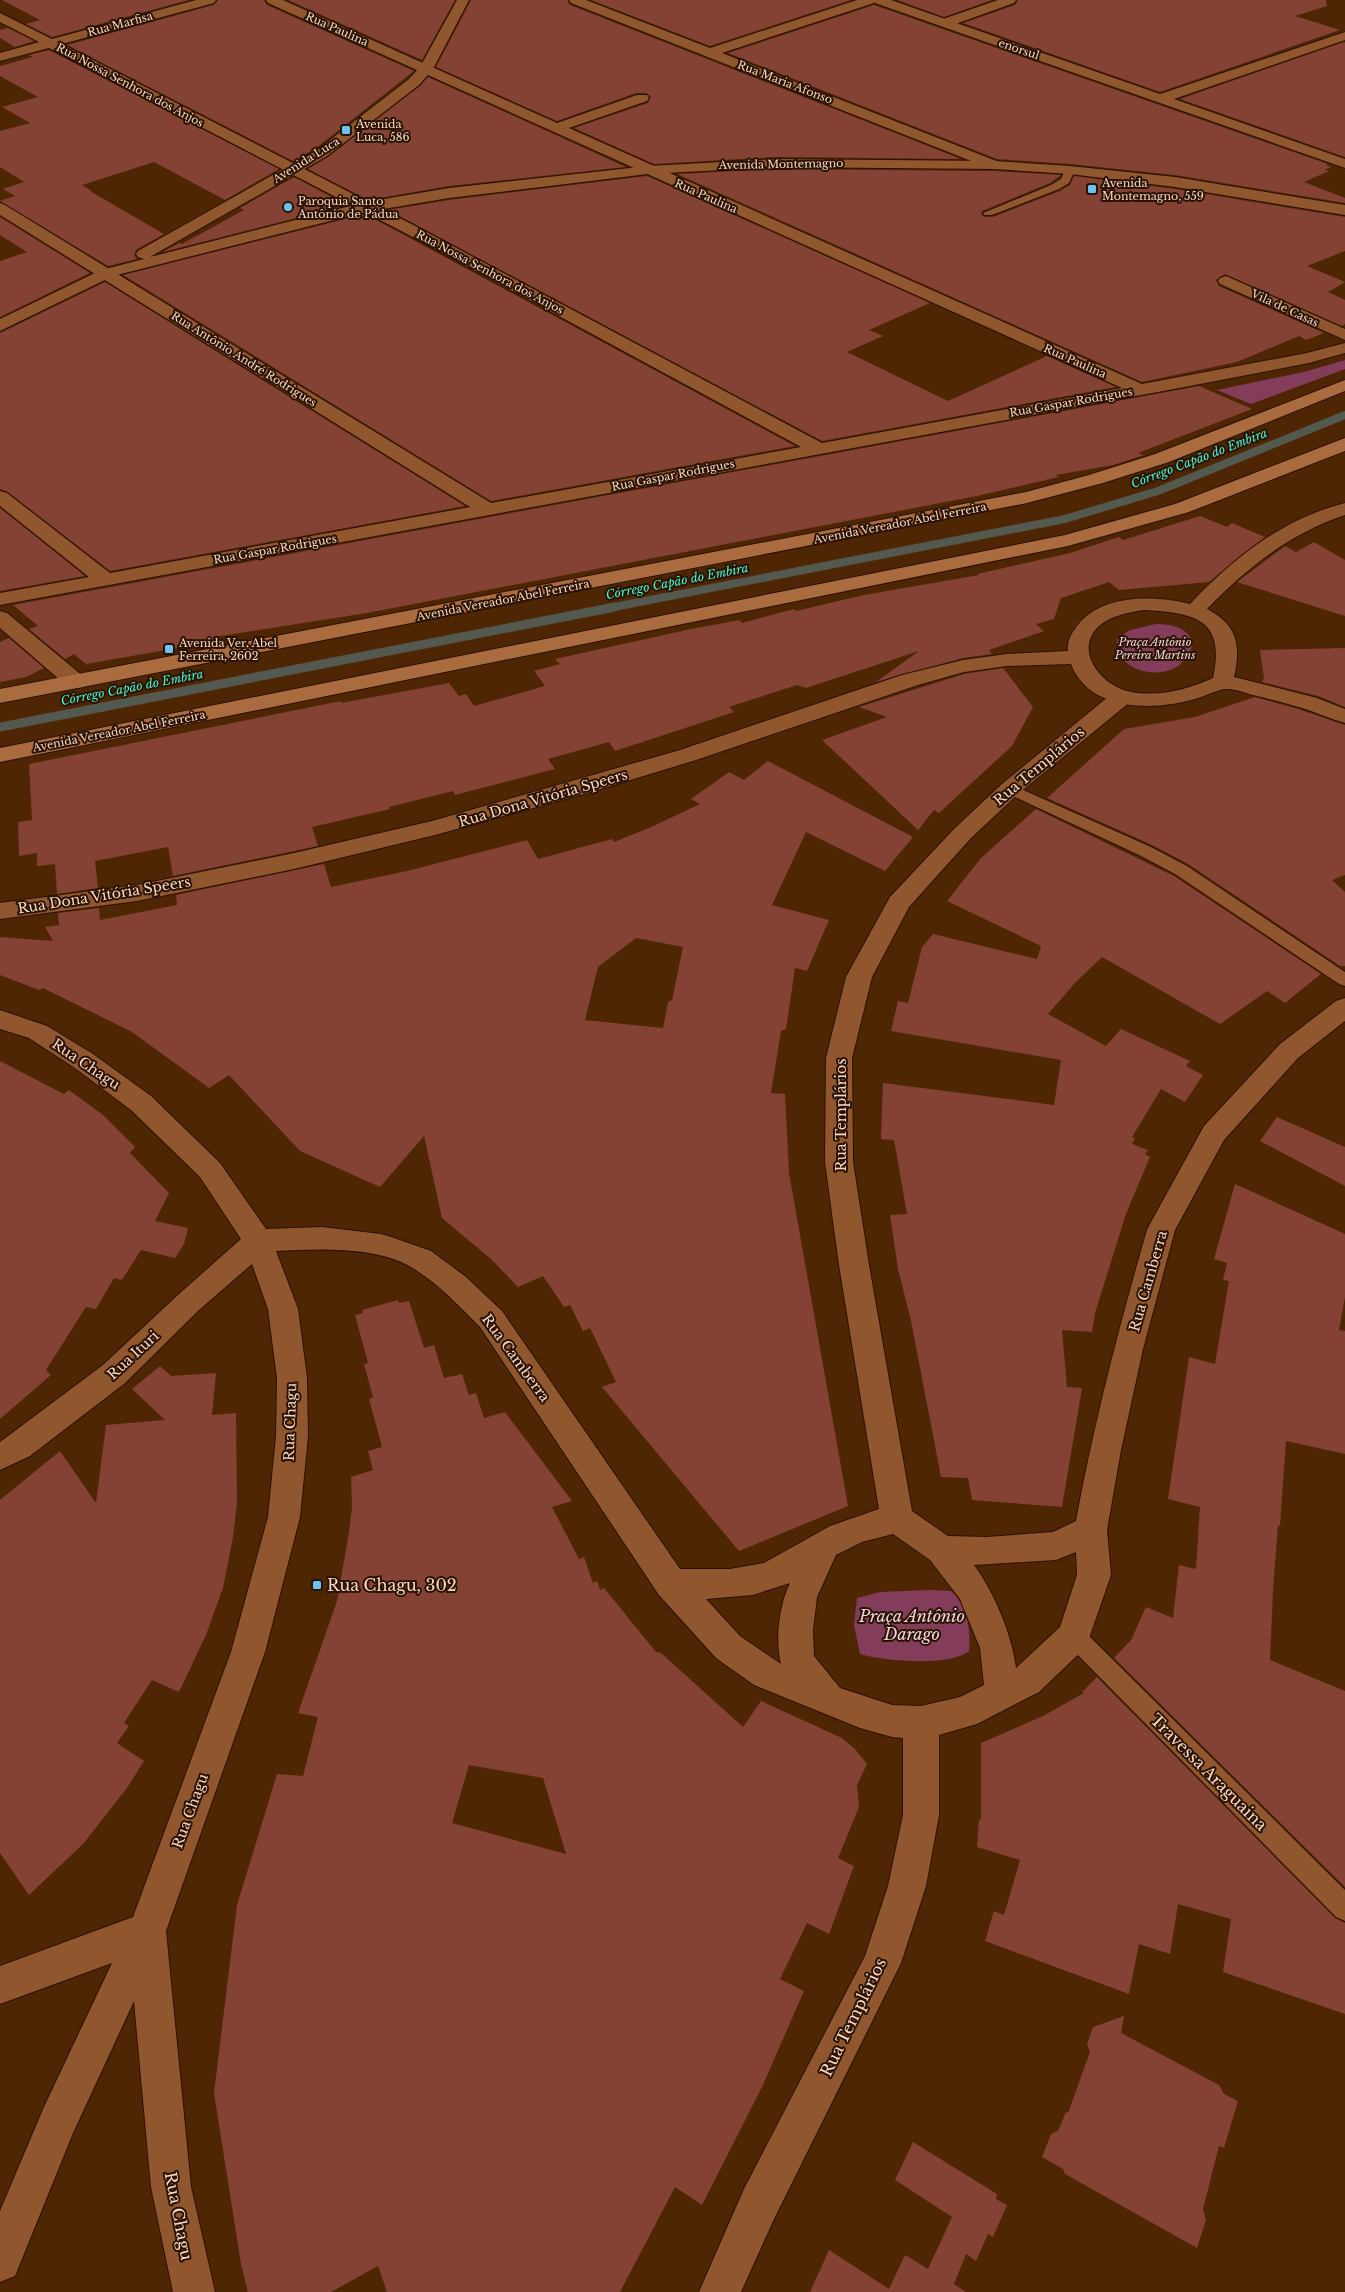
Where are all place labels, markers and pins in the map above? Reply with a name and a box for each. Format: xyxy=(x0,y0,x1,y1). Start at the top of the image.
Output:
place label: Avenida Luca, 586 xyxy=(355,117,410,144)
marker: Avenida Luca, 586 xyxy=(340,124,352,136)
place label: Avenida Montemagno, 559 xyxy=(1101,176,1204,203)
marker: Avenida Montemagno, 559 xyxy=(1086,183,1098,195)
place label: Paroquia Santo Antônio de Pádua xyxy=(297,194,399,221)
marker: Paroquia Santo Antônio de Pádua xyxy=(282,201,294,213)
place label: Avenida Ver. Abel Ferreira, 2602 xyxy=(178,636,278,663)
marker: Avenida Ver. Abel Ferreira, 2602 xyxy=(163,643,175,655)
place label: Rua Chagu, 302 xyxy=(327,1575,457,1595)
marker: Rua Chagu, 302 xyxy=(311,1579,323,1591)

